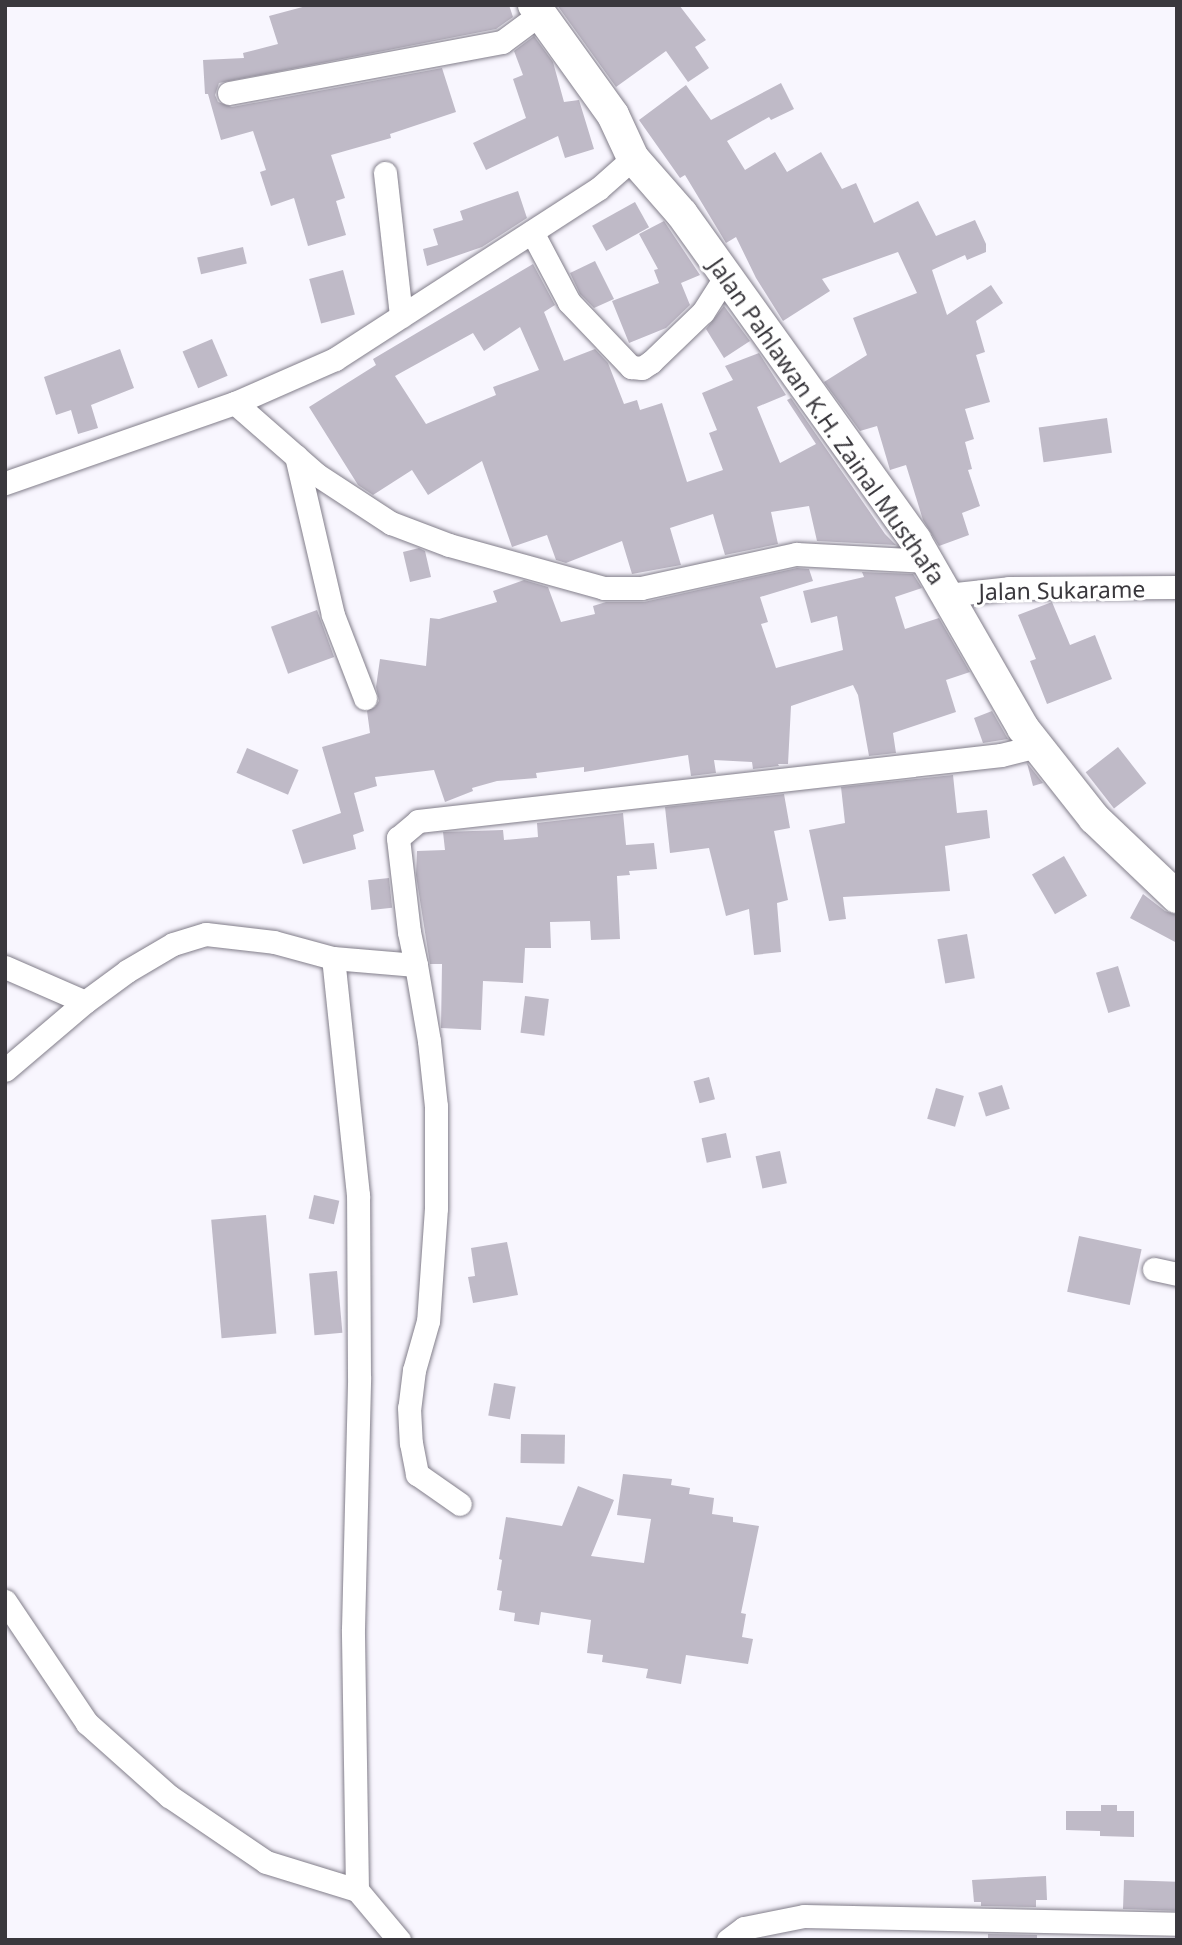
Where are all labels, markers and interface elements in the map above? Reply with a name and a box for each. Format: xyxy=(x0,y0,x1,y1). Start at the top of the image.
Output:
street label: Jalan Pahlawan K.H. Zainal Musthafa xyxy=(703,252,951,590)
street label: Jalan Sukarame xyxy=(978,575,1146,605)

